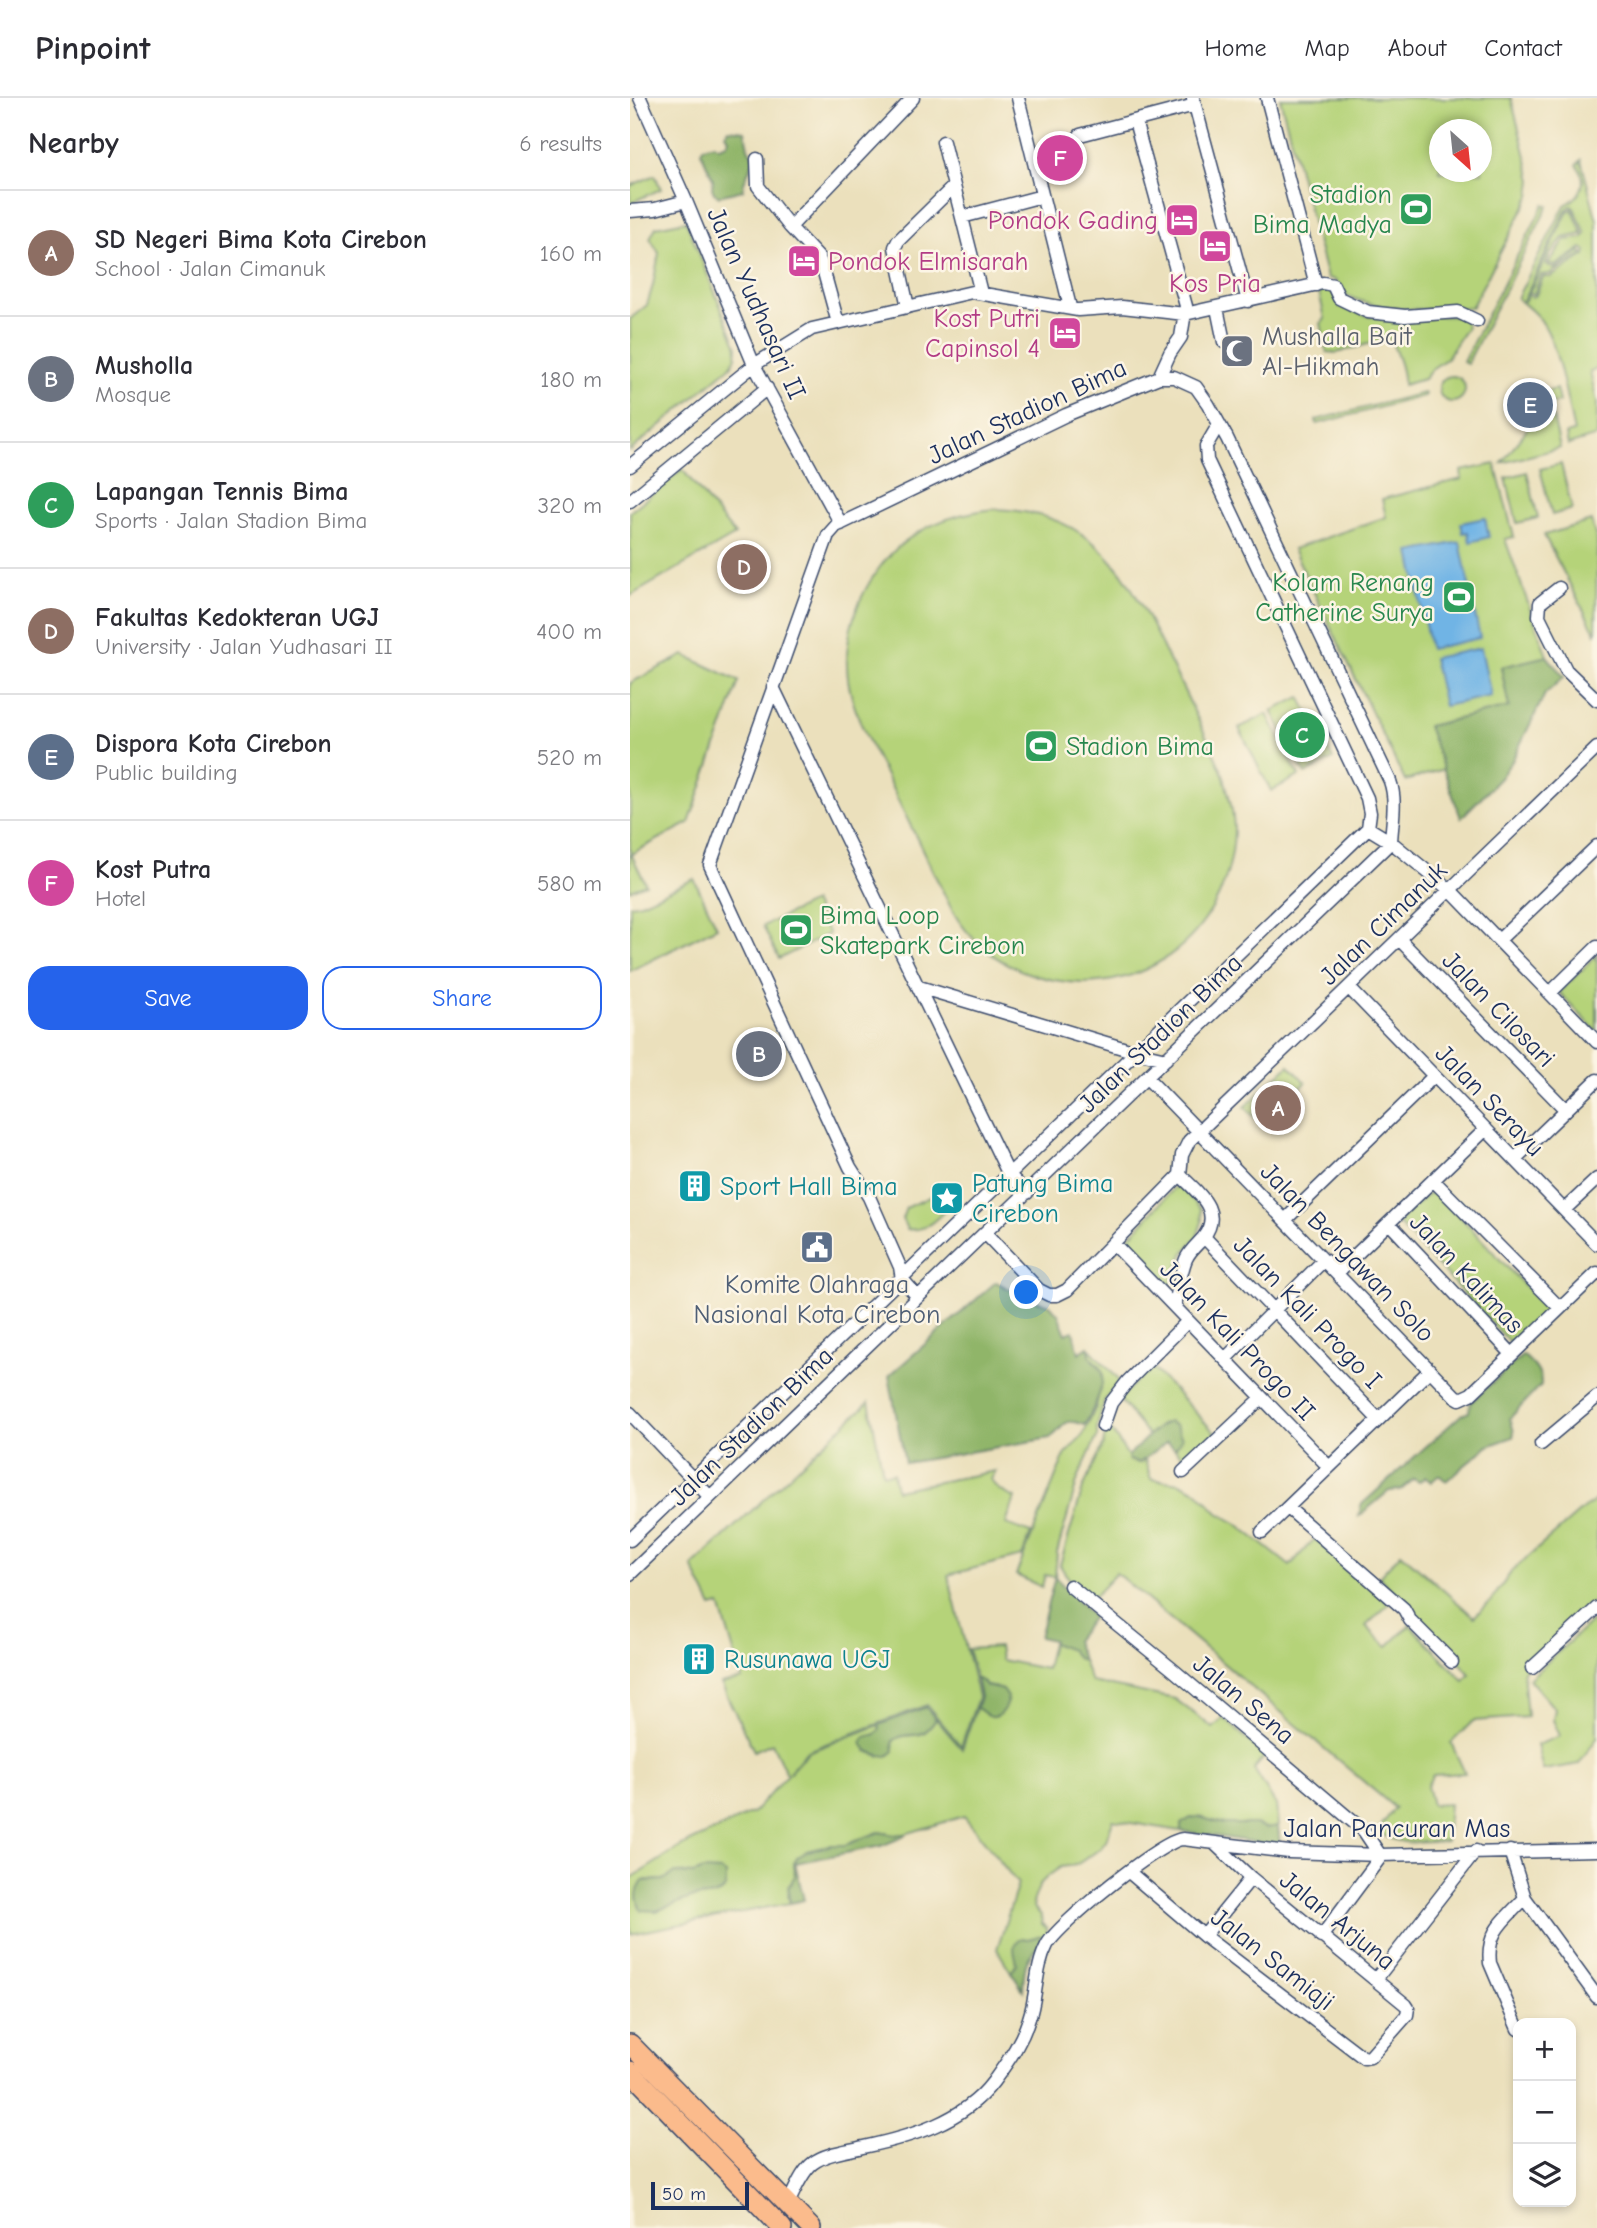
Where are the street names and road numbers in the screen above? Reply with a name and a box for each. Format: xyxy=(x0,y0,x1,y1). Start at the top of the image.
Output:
street label: Jalan Yudhasari II xyxy=(700,203,812,404)
street label: Jalan Stadion Bima xyxy=(923,353,1131,471)
street label: Jalan Cimanuk xyxy=(1314,856,1454,992)
street label: Jalan Cilosari xyxy=(1436,946,1561,1074)
street label: Jalan Stadion Bima xyxy=(1073,948,1249,1119)
street label: Jalan Serayu xyxy=(1429,1039,1550,1163)
street label: Jalan Bengawan Solo xyxy=(1254,1157,1440,1348)
street label: Jalan Kalimas xyxy=(1403,1208,1529,1340)
street label: Jalan Kali Progo I xyxy=(1227,1230,1388,1395)
street label: Jalan Kali Progo II xyxy=(1153,1255,1321,1427)
street label: Jalan Stadion Bima xyxy=(664,1341,840,1512)
street label: Jalan Sena xyxy=(1187,1649,1300,1751)
street label: Jalan Pancuran Mas xyxy=(1284,1814,1510,1844)
street label: Jalan Arjuna xyxy=(1273,1865,1401,1977)
street label: Jalan Samiaji xyxy=(1205,1902,1340,2017)

